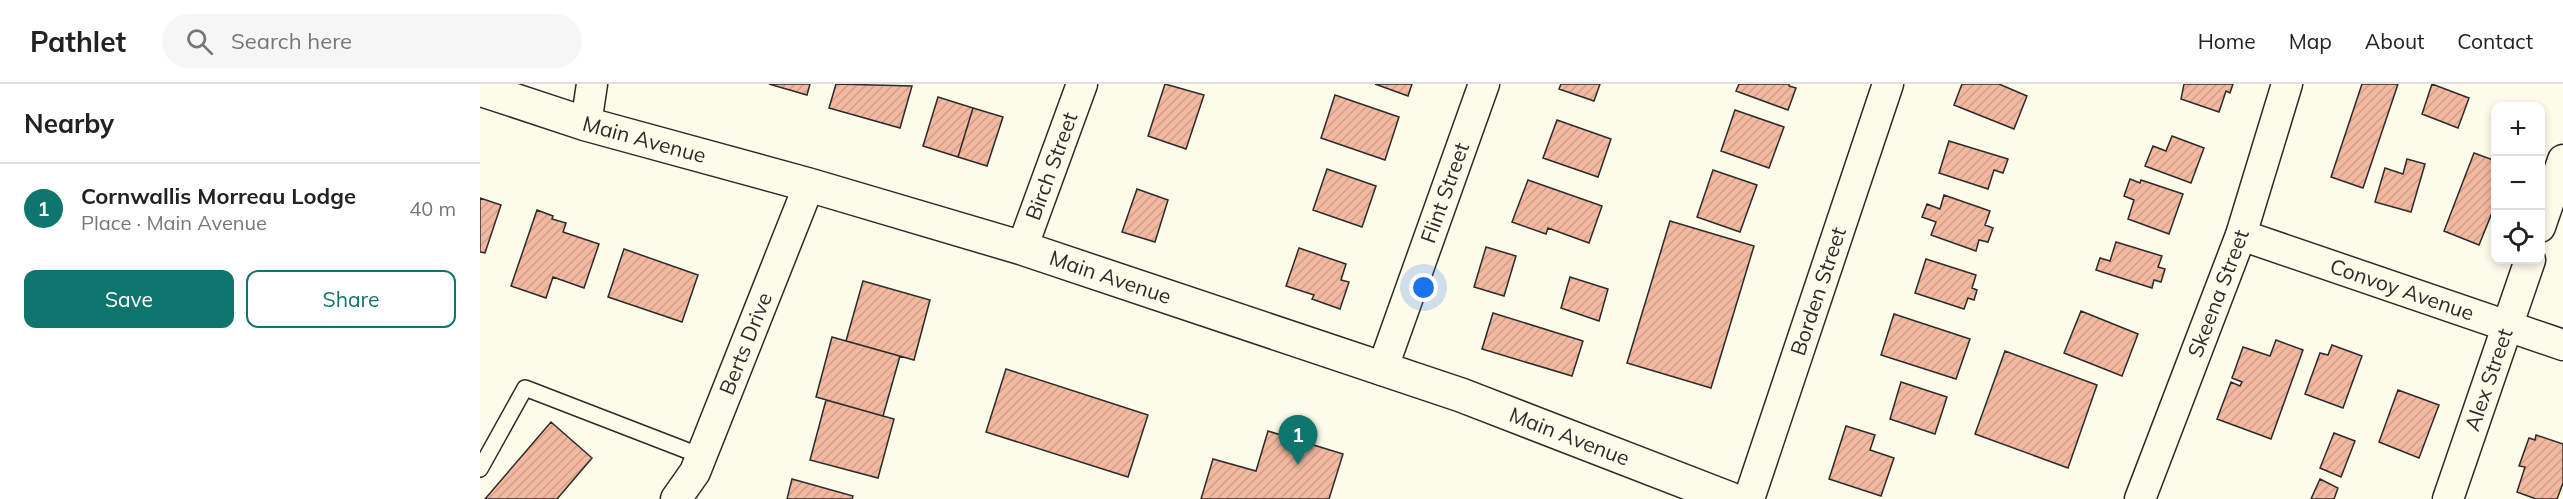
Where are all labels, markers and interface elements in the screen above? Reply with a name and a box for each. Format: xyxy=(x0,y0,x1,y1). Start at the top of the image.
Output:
search box xyxy=(162,14,582,68)
text: Pathlet xyxy=(30,24,126,59)
icon: search xyxy=(183,25,216,58)
text: Search here xyxy=(231,27,352,55)
text: Home xyxy=(2198,28,2256,54)
text: Map xyxy=(2289,28,2332,54)
text: About xyxy=(2365,28,2424,54)
text: Contact xyxy=(2457,28,2533,54)
map controls xyxy=(2491,102,2545,264)
button: + xyxy=(2491,102,2545,156)
text: Nearby xyxy=(24,107,114,140)
street label: Birch Street xyxy=(1019,108,1083,224)
street label: Main Avenue xyxy=(580,110,709,168)
street label: Flint Street xyxy=(1414,139,1474,246)
button: − xyxy=(2491,156,2545,210)
text: Cornwallis Morreau Lodge xyxy=(81,182,356,210)
text: 1 xyxy=(38,196,50,221)
text: 40 m xyxy=(409,196,456,221)
text: Place · Main Avenue xyxy=(81,210,267,235)
button: locate xyxy=(2491,210,2545,264)
street label: Borden Street xyxy=(1784,223,1851,359)
street label: Skeena Street xyxy=(2181,226,2254,361)
street label: Main Avenue xyxy=(1046,244,1175,309)
street label: Convoy Avenue xyxy=(2327,252,2478,326)
button: Save xyxy=(24,270,234,328)
button: Share xyxy=(246,270,456,328)
your location xyxy=(1409,273,1438,302)
street label: Berts Drive xyxy=(713,288,777,398)
street label: Alex Street xyxy=(2458,325,2518,434)
street label: Main Avenue xyxy=(1506,401,1633,471)
pin: 1 xyxy=(1278,416,1318,465)

